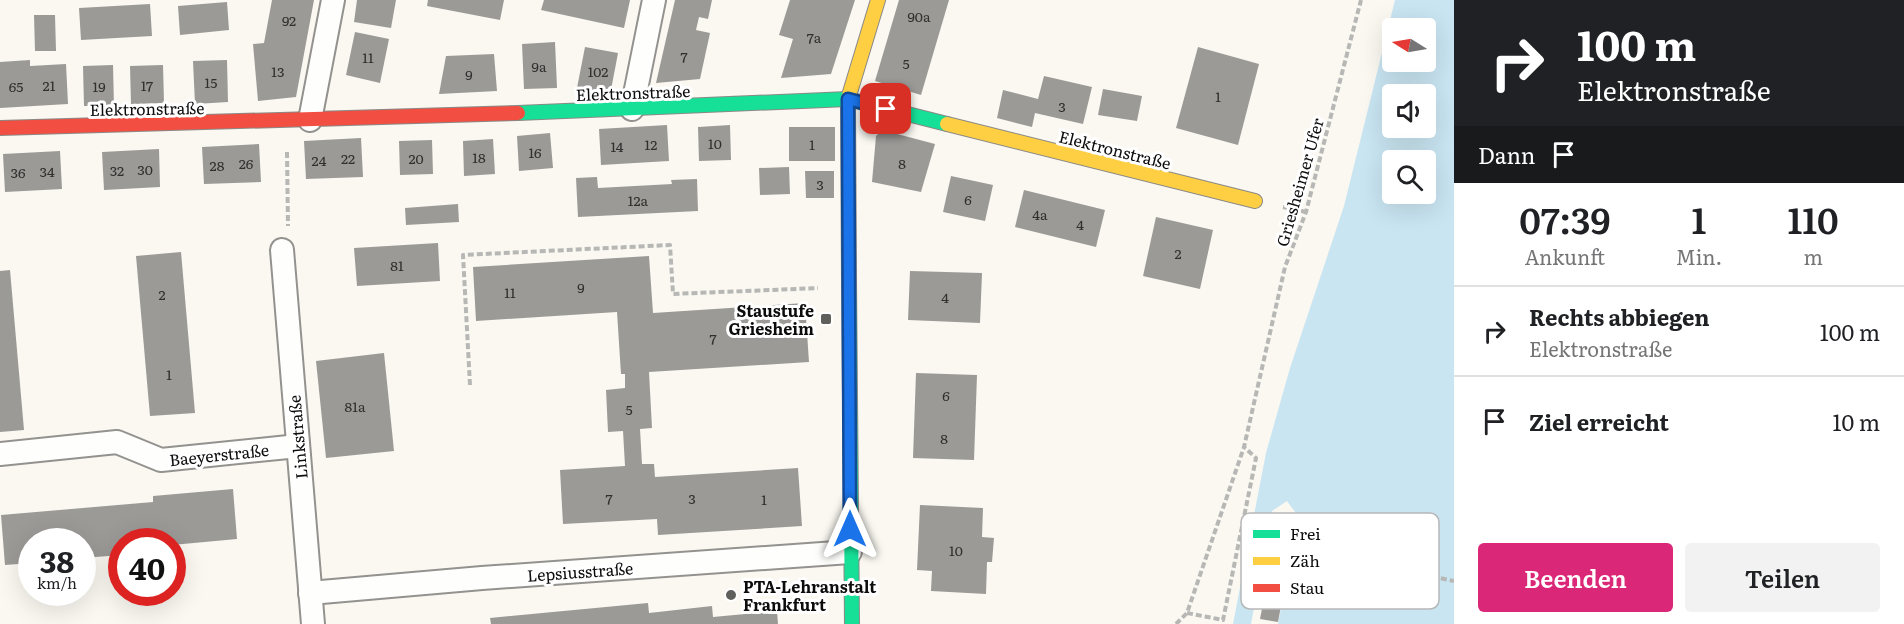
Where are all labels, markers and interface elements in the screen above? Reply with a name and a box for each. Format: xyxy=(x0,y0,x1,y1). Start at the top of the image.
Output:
house number: 90a xyxy=(908,6,931,26)
house number: 92 xyxy=(282,10,296,30)
text: 100 m xyxy=(1577,12,1696,74)
north arrow xyxy=(1382,18,1436,72)
map controls xyxy=(1382,18,1436,204)
icon: right xyxy=(1478,24,1556,102)
house number: 7a xyxy=(807,27,822,47)
house number: 7 xyxy=(680,46,688,66)
house number: 11 xyxy=(362,47,374,67)
house number: 5 xyxy=(902,53,910,73)
house number: 9a xyxy=(532,56,547,76)
house number: 13 xyxy=(271,61,285,81)
house number: 102 xyxy=(588,61,608,81)
house number: 9 xyxy=(465,64,473,84)
text: Elektronstraße xyxy=(1577,69,1771,109)
house number: 15 xyxy=(205,72,217,92)
house number: 21 xyxy=(43,75,56,95)
house number: 17 xyxy=(141,75,153,95)
house number: 65 xyxy=(9,76,23,96)
house number: 19 xyxy=(92,76,106,96)
street label: Elektronstraße xyxy=(575,78,691,106)
pin xyxy=(860,83,911,134)
button: sound xyxy=(1382,84,1436,138)
house number: 1 xyxy=(1215,86,1221,106)
icon: arrive xyxy=(869,92,902,125)
street label: Elektronstraße xyxy=(89,95,205,121)
house number: 3 xyxy=(1058,96,1066,116)
street label: Griesheimer Ufer xyxy=(1269,114,1329,249)
street label: Elektronstraße xyxy=(1056,123,1174,175)
house number: 10 xyxy=(708,133,722,153)
house number: 12 xyxy=(645,134,657,154)
house number: 1 xyxy=(809,134,815,154)
house number: 14 xyxy=(611,136,624,156)
text: Dann xyxy=(1478,138,1535,171)
icon: arrive xyxy=(1547,138,1580,171)
house number: 16 xyxy=(528,142,542,162)
house number: 18 xyxy=(472,147,486,167)
house number: 22 xyxy=(341,148,355,168)
house number: 20 xyxy=(408,148,424,168)
house number: 24 xyxy=(312,150,327,170)
button: search xyxy=(1382,150,1436,204)
house number: 26 xyxy=(239,153,254,173)
house number: 8 xyxy=(898,153,906,173)
house number: 28 xyxy=(210,155,225,175)
house number: 30 xyxy=(137,159,153,179)
house number: 32 xyxy=(110,160,124,180)
house number: 34 xyxy=(39,161,55,181)
house number: 36 xyxy=(10,162,26,182)
house number: 3 xyxy=(816,174,824,194)
house number: 6 xyxy=(964,189,972,209)
house number: 12a xyxy=(628,190,649,210)
text: 07:39 xyxy=(1519,192,1611,245)
text: 1 xyxy=(1692,192,1706,245)
text: 110 xyxy=(1787,192,1839,245)
house number: 4a xyxy=(1032,204,1048,224)
house number: 4 xyxy=(1076,214,1084,234)
text: Ankunft xyxy=(1525,241,1605,271)
text: Min. xyxy=(1676,241,1722,271)
text: m xyxy=(1803,241,1823,271)
house number: 2 xyxy=(1174,243,1182,263)
house number: 81 xyxy=(390,255,404,275)
house number: 9 xyxy=(577,277,585,297)
house number: 11 xyxy=(504,282,516,302)
house number: 2 xyxy=(158,284,166,304)
house number: 4 xyxy=(941,287,949,307)
place label: Staustufe Griesheim xyxy=(729,298,814,340)
text: Rechts abbiegen xyxy=(1529,300,1709,333)
marker: Staustufe Griesheim xyxy=(819,312,833,326)
icon: right xyxy=(1478,315,1511,348)
text: 100 m xyxy=(1820,315,1880,348)
house number: 7 xyxy=(709,328,717,348)
text: Elektronstraße xyxy=(1529,333,1672,363)
house number: 1 xyxy=(166,364,172,384)
house number: 6 xyxy=(942,385,950,405)
street label: Linkstraße xyxy=(281,394,313,480)
house number: 81a xyxy=(345,396,366,416)
house number: 5 xyxy=(625,399,633,419)
icon: arrive xyxy=(1478,405,1511,438)
text: Ziel erreicht xyxy=(1529,405,1669,438)
text: 10 m xyxy=(1833,405,1880,438)
house number: 8 xyxy=(940,428,948,448)
street label: Baeyerstraße xyxy=(168,437,270,471)
house number: 7 xyxy=(605,488,613,508)
house number: 3 xyxy=(688,488,696,508)
house number: 1 xyxy=(761,489,767,509)
position arrow xyxy=(818,497,882,561)
legend xyxy=(1241,513,1439,609)
text: Frei xyxy=(1290,521,1321,545)
speed limit sign: 40 xyxy=(108,528,186,606)
text: 38 xyxy=(40,538,74,582)
house number: 10 xyxy=(949,540,963,560)
button: Beenden xyxy=(1478,543,1673,612)
button: Teilen xyxy=(1685,543,1880,612)
text: Zäh xyxy=(1290,548,1320,572)
street label: Lepsiusstraße xyxy=(526,555,634,587)
text: km/h xyxy=(37,571,77,594)
place label: PTA-Lehranstalt Frankfurt xyxy=(743,574,876,616)
text: Stau xyxy=(1290,575,1324,599)
marker: PTA-Lehranstalt Frankfurt xyxy=(724,588,738,602)

